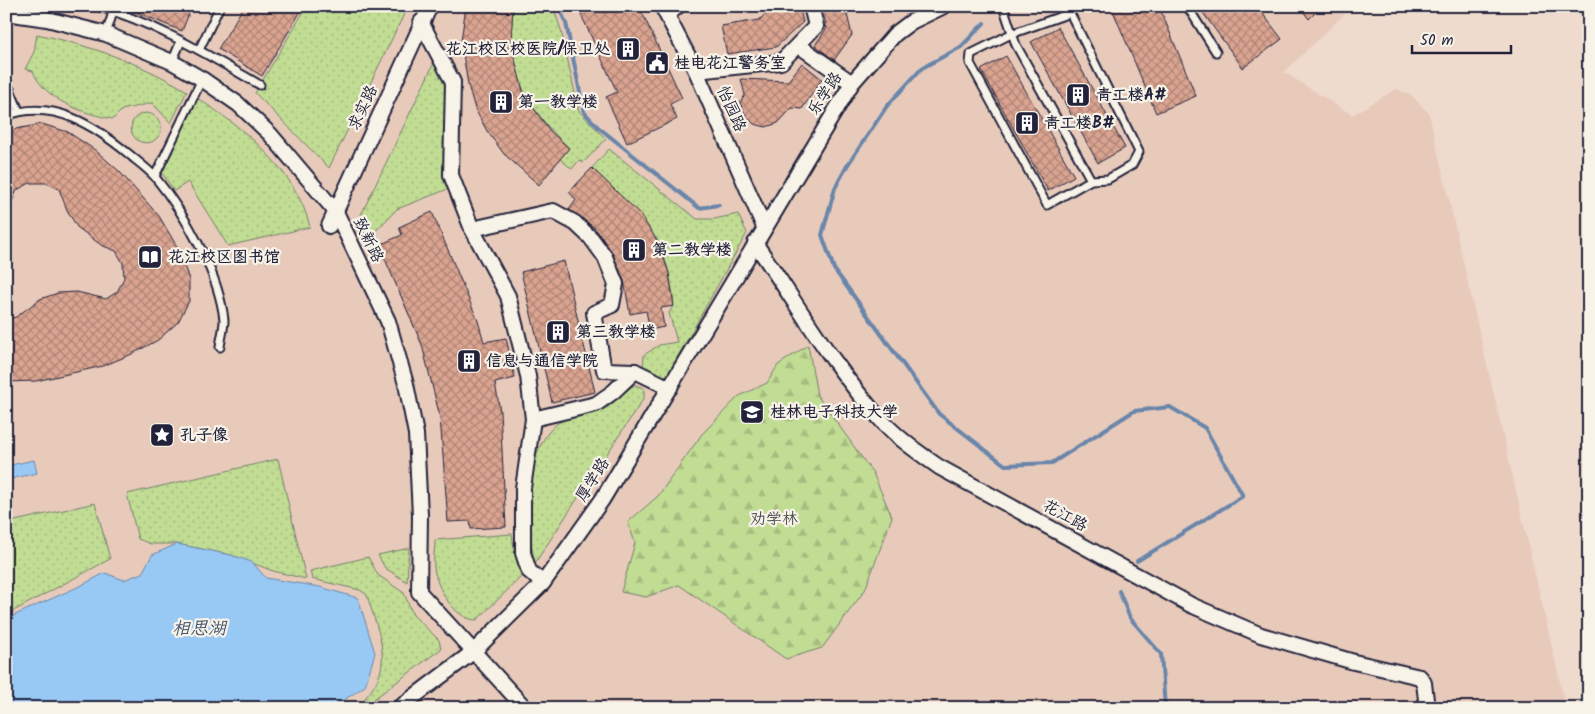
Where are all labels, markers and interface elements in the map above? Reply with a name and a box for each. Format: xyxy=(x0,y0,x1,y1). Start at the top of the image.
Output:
scale bar xyxy=(1412,22,1511,54)
text: 50 m xyxy=(1420,29,1454,53)
building icon: 花江校区校医院/保卫处 xyxy=(615,36,641,62)
place label: 花江校区校医院/保卫处 xyxy=(445,37,611,62)
public building icon: 桂电花江警务室 xyxy=(644,50,670,76)
place label: 桂电花江警务室 xyxy=(674,51,786,76)
street label: 乐学路 xyxy=(801,67,849,121)
street label: 求实路 xyxy=(342,81,384,135)
street label: 怡园路 xyxy=(710,82,752,136)
building icon: 青工楼A# xyxy=(1065,82,1091,108)
place label: 青工楼A# xyxy=(1096,83,1167,108)
building icon: 第一教学楼 xyxy=(488,89,514,115)
place label: 第一教学楼 xyxy=(518,90,598,115)
building icon: 青工楼B# xyxy=(1014,110,1040,136)
place label: 青工楼B# xyxy=(1044,111,1115,136)
street label: 致新路 xyxy=(346,213,390,267)
building icon: 第二教学楼 xyxy=(621,237,647,263)
place label: 第二教学楼 xyxy=(652,238,732,263)
library icon: 花江校区图书馆 xyxy=(137,244,163,270)
place label: 花江校区图书馆 xyxy=(168,245,280,270)
building icon: 第三教学楼 xyxy=(545,319,571,345)
place label: 第三教学楼 xyxy=(576,320,656,345)
building icon: 信息与通信学院 xyxy=(456,348,482,374)
place label: 信息与通信学院 xyxy=(486,349,598,374)
school or university icon: 桂林电子科技大学 xyxy=(739,399,765,425)
place label: 桂林电子科技大学 xyxy=(770,400,898,425)
place icon: 孔子像 xyxy=(149,422,175,448)
place label: 孔子像 xyxy=(180,423,228,448)
street label: 厚学路 xyxy=(570,453,616,507)
street label: 花江路 xyxy=(1038,493,1092,539)
park label: 劝学林 xyxy=(750,507,798,532)
water label: 相思湖 xyxy=(172,615,228,644)

